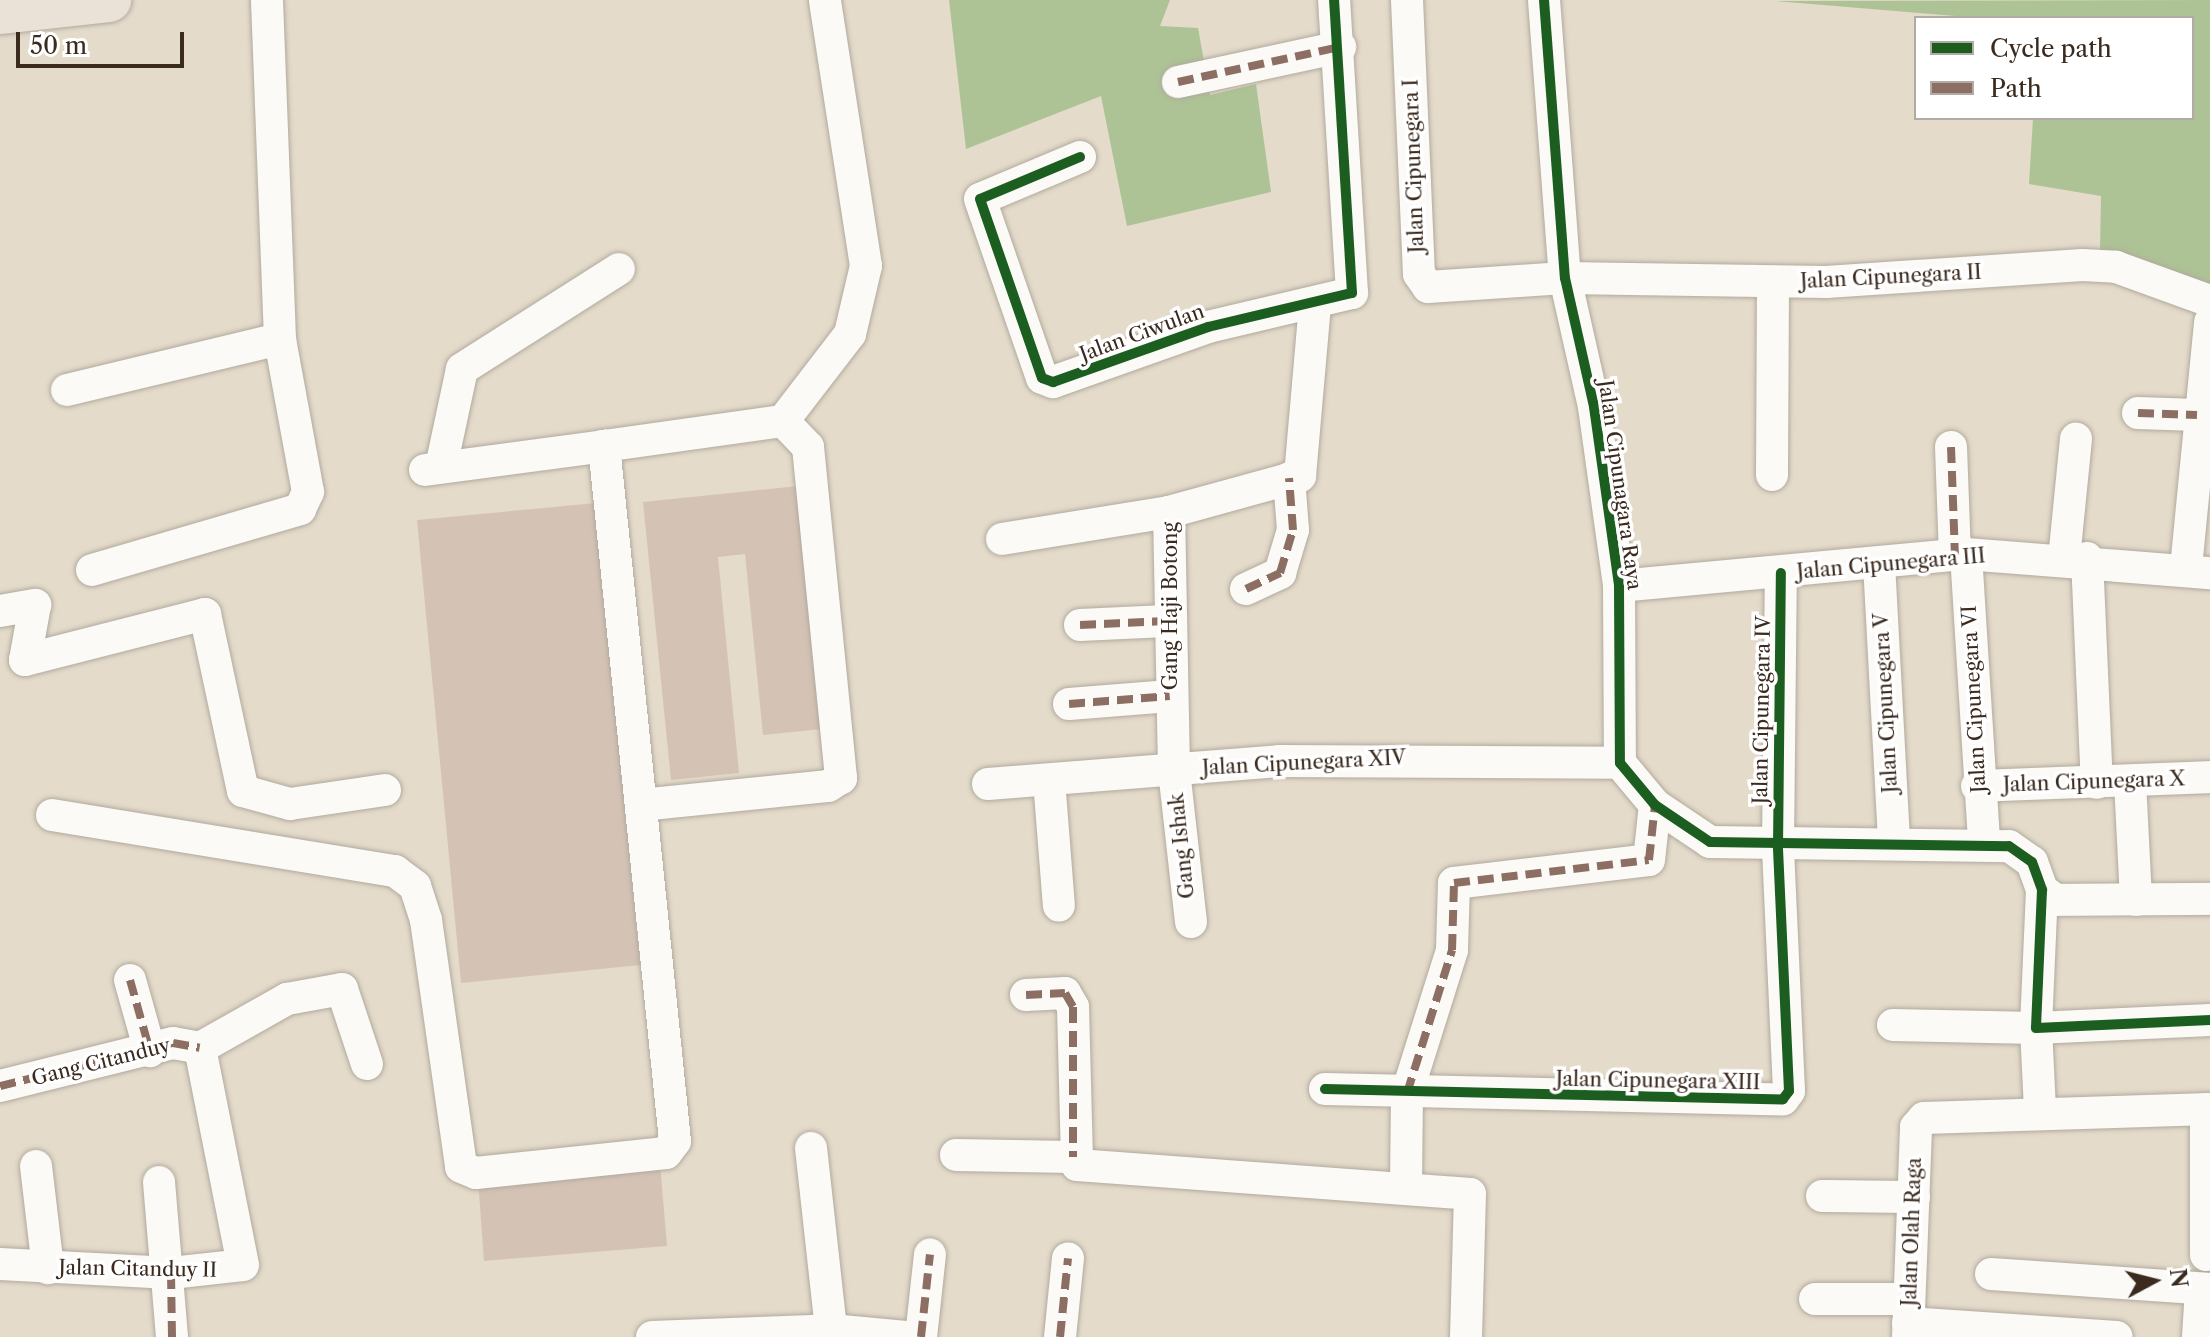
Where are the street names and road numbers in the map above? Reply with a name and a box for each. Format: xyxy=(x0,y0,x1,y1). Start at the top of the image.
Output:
street label: Jalan Cipunegara I xyxy=(1399,78,1429,254)
street label: Jalan Cipunegara II xyxy=(1800,260,1982,294)
street label: Jalan Ciwulan xyxy=(1076,299,1208,367)
street label: Jalan Cipunagara Raya xyxy=(1593,378,1647,592)
street label: Gang Haji Botong xyxy=(1158,522,1182,690)
street label: Jalan Cipunegara III xyxy=(1796,544,1986,584)
street label: Jalan Cipunegara VI xyxy=(1957,604,1991,794)
street label: Jalan Cipunegara V xyxy=(1869,612,1903,794)
street label: Jalan Cipunegara IV xyxy=(1748,615,1776,805)
street label: Jalan Cipunegara XIV xyxy=(1201,746,1407,780)
street label: Jalan Cipunegara X xyxy=(2002,767,2186,797)
street label: Gang Ishak xyxy=(1165,792,1199,900)
street label: Gang Citanduy xyxy=(29,1033,173,1091)
street label: Jalan Cipunegara XIII xyxy=(1555,1067,1761,1095)
street label: Jalan Olah Raga xyxy=(1897,1157,1927,1307)
street label: Jalan Citanduy II xyxy=(58,1256,218,1282)

